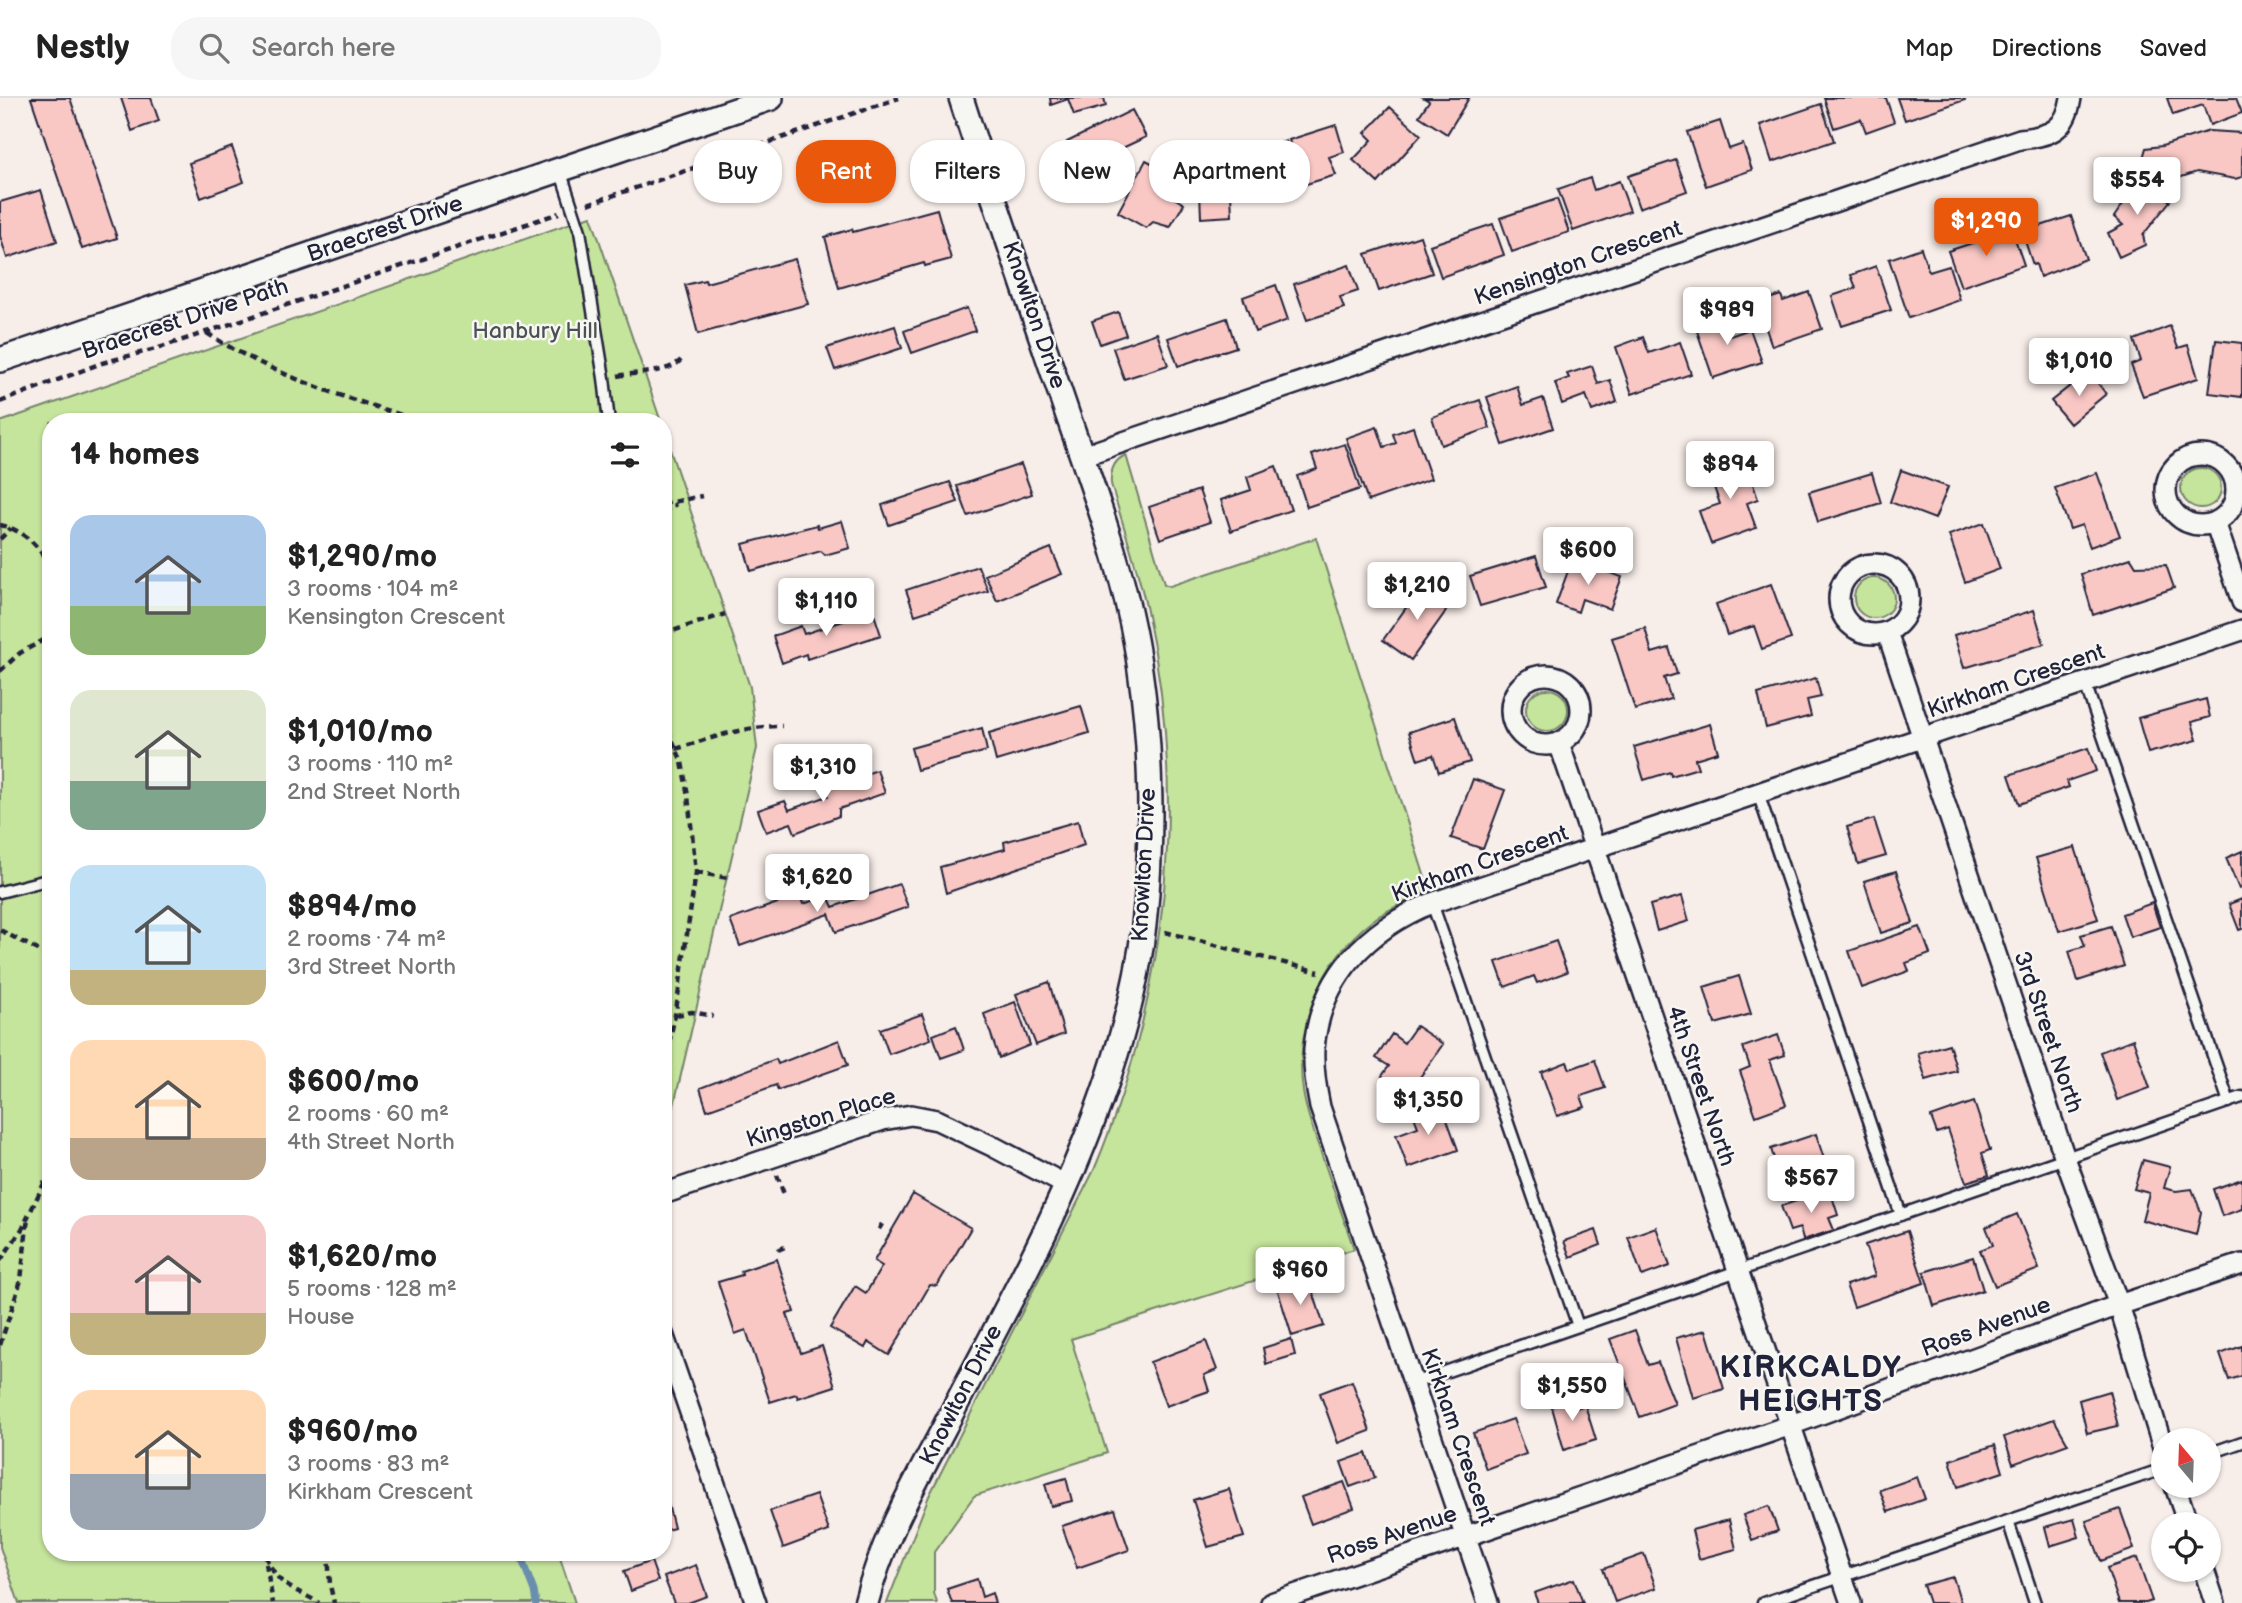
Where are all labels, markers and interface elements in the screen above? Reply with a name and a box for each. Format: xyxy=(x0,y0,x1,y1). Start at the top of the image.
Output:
search box xyxy=(171,17,661,80)
text: Nestly xyxy=(35,28,129,68)
icon: search xyxy=(195,29,233,67)
text: Search here xyxy=(251,33,395,64)
text: Map xyxy=(1905,34,1953,63)
text: Directions xyxy=(1991,34,2102,63)
text: Saved xyxy=(2140,34,2207,63)
chip: Buy xyxy=(693,140,782,203)
chip: Rent xyxy=(796,140,896,203)
chip: Filters xyxy=(910,140,1025,203)
chip: New xyxy=(1039,140,1135,203)
chip: Apartment xyxy=(1149,140,1310,203)
pin: $554 xyxy=(2096,158,2178,217)
text: $554 xyxy=(2109,166,2165,194)
street label: Braecrest Drive xyxy=(304,189,466,269)
pin: $1,290 xyxy=(1929,198,2043,258)
text: $1,290 xyxy=(1950,207,2022,235)
street label: Kensington Crescent xyxy=(1470,214,1686,312)
street label: Knowlton Drive xyxy=(996,238,1072,392)
street label: Braecrest Drive Path xyxy=(78,272,292,366)
pin: $989 xyxy=(1686,288,1768,347)
text: $989 xyxy=(1699,296,1755,324)
park label: Hanbury Hill xyxy=(472,317,598,345)
pin: $1,010 xyxy=(2022,338,2136,398)
text: $1,010 xyxy=(2045,347,2113,375)
icon: filters xyxy=(606,436,644,474)
text: 14 homes xyxy=(70,437,199,473)
pin: $894 xyxy=(1689,442,1771,501)
text: $894 xyxy=(1702,450,1758,478)
pin: $600 xyxy=(1547,528,1629,587)
text: $600 xyxy=(1559,536,1617,564)
text: $1,290/mo xyxy=(287,539,437,575)
icon: home xyxy=(126,543,210,627)
pin: $1,210 xyxy=(1360,562,1474,622)
text: $1,210 xyxy=(1383,571,1451,599)
text: 3 rooms · 104 m² xyxy=(287,575,458,603)
pin: $1,110 xyxy=(769,578,883,638)
text: $1,110 xyxy=(794,587,858,615)
text: Kensington Crescent xyxy=(287,603,505,631)
street label: Kirkham Crescent xyxy=(1924,638,2108,724)
text: $1,010/mo xyxy=(287,714,433,750)
icon: home xyxy=(126,718,210,802)
pin: $1,310 xyxy=(766,744,880,804)
text: 3 rooms · 110 m² xyxy=(287,750,453,778)
text: $1,310 xyxy=(789,753,857,781)
text: 2nd Street North xyxy=(287,778,461,806)
street label: Knowlton Drive xyxy=(1126,787,1162,943)
street label: Kirkham Crescent xyxy=(1388,819,1572,909)
pin: $1,620 xyxy=(760,854,874,914)
text: $1,620 xyxy=(781,863,853,891)
text: $894/mo xyxy=(287,889,417,925)
icon: home xyxy=(126,893,210,977)
text: 2 rooms · 74 m² xyxy=(287,925,446,953)
street label: 3rd Street North xyxy=(2007,948,2089,1116)
text: 3rd Street North xyxy=(287,953,456,981)
street label: 4th Street North xyxy=(1660,1002,1742,1170)
text: $600/mo xyxy=(287,1064,419,1100)
icon: home xyxy=(126,1068,210,1152)
pin: $1,350 xyxy=(1371,1077,1485,1137)
street label: Kingston Place xyxy=(743,1082,899,1154)
text: $1,350 xyxy=(1393,1086,1463,1114)
text: 2 rooms · 60 m² xyxy=(287,1100,449,1128)
text: 4th Street North xyxy=(287,1128,455,1156)
pin: $567 xyxy=(1770,1156,1852,1215)
text: $567 xyxy=(1783,1164,1839,1192)
text: $1,620/mo xyxy=(287,1239,437,1275)
icon: home xyxy=(126,1243,210,1327)
pin: $960 xyxy=(1259,1248,1341,1307)
text: $960 xyxy=(1272,1256,1328,1284)
text: 5 rooms · 128 m² xyxy=(287,1275,457,1303)
street label: Ross Avenue xyxy=(1918,1291,2054,1363)
text: House xyxy=(287,1303,354,1331)
street label: Knowlton Drive xyxy=(914,1320,1008,1470)
street label: Kirkham Crescent xyxy=(1415,1345,1501,1529)
district label: KIRKCALDY HEIGHTS xyxy=(1720,1350,1903,1420)
pin: $1,550 xyxy=(1515,1364,1629,1423)
text: $1,550 xyxy=(1537,1372,1607,1400)
text: $960/mo xyxy=(287,1414,418,1450)
icon: home xyxy=(126,1418,210,1502)
north arrow xyxy=(2151,1428,2221,1498)
map controls xyxy=(2151,1428,2221,1582)
text: 3 rooms · 83 m² xyxy=(287,1450,449,1478)
text: Kirkham Crescent xyxy=(287,1478,473,1506)
street label: Ross Avenue xyxy=(1323,1500,1461,1570)
button: locate xyxy=(2151,1512,2221,1582)

